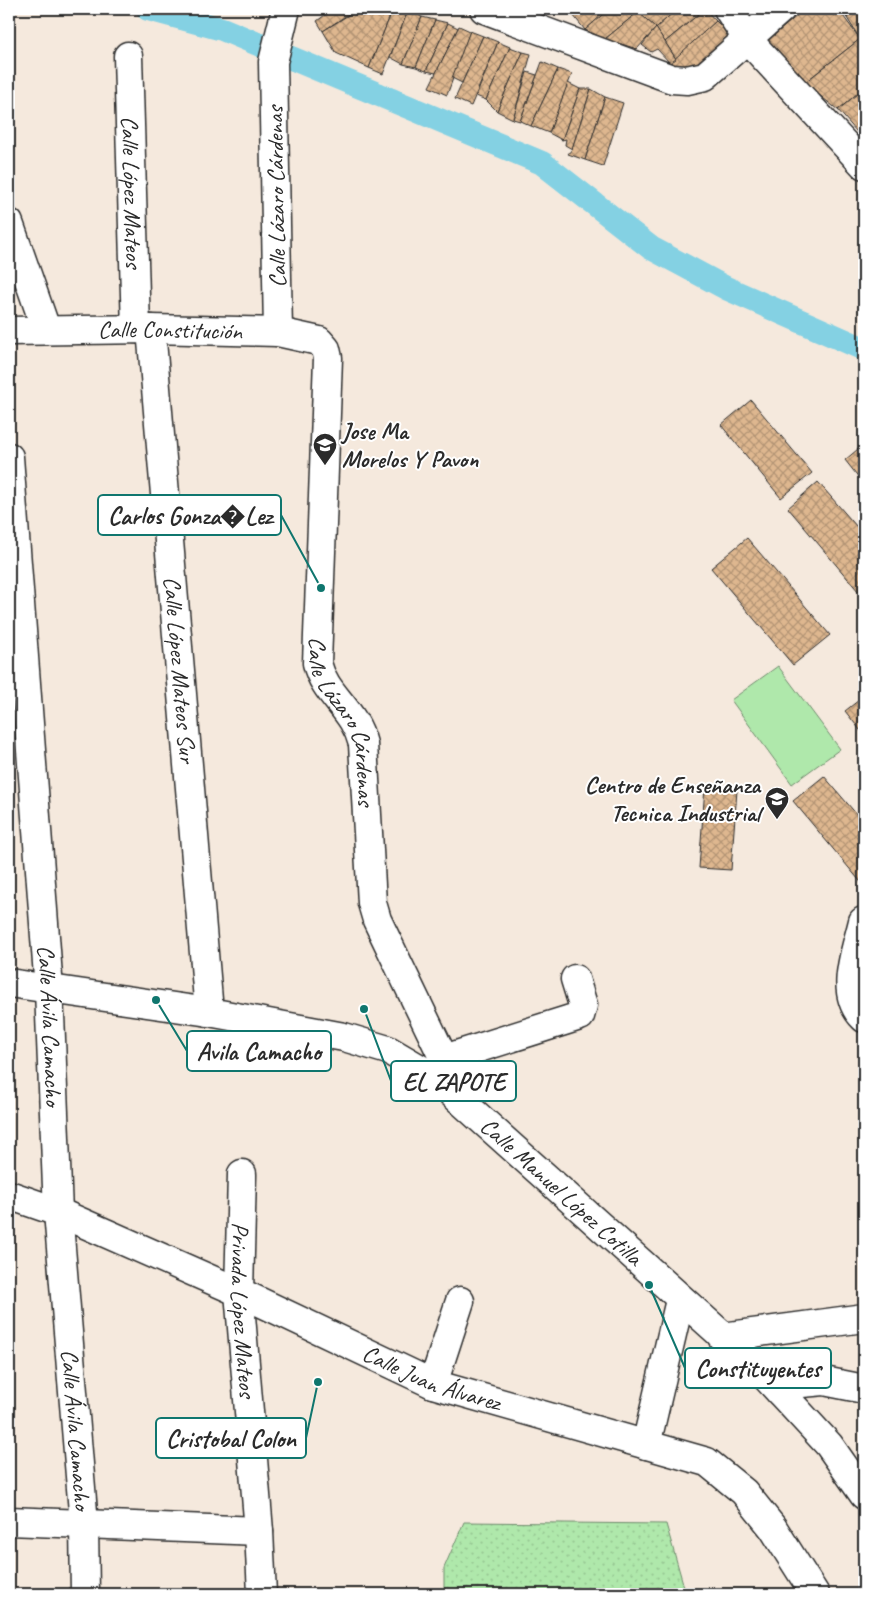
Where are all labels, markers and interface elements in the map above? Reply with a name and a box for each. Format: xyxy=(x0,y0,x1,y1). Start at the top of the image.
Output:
street label: Calle Lázaro Cárdenas xyxy=(259,103,293,288)
street label: Calle López Mateos xyxy=(115,116,149,271)
street label: Calle Constitución xyxy=(98,314,244,346)
place label: Jose Ma Morelos Y Pavon xyxy=(340,416,479,474)
school or university icon: Jose Ma Morelos Y Pavon xyxy=(312,432,338,466)
callout: Carlos Gonza�Lez xyxy=(98,495,281,535)
text: Carlos Gonza�Lez xyxy=(108,500,275,532)
street label: Calle López Mateos Sur xyxy=(157,575,203,767)
street label: Calle Lázaro Cárdenas xyxy=(302,637,382,809)
place label: Centro de Enseñanza Tecnica Industrial xyxy=(585,770,765,828)
school or university icon: Centro de Enseñanza Tecnica Industrial xyxy=(764,786,790,820)
street label: Calle Ávila Camacho xyxy=(31,944,69,1109)
callout: Avila Camacho xyxy=(187,1031,331,1071)
text: Avila Camacho xyxy=(197,1036,324,1068)
callout: EL ZAPOTE xyxy=(391,1061,516,1101)
text: EL ZAPOTE xyxy=(403,1066,509,1098)
street label: Calle Manuel López Cotilla xyxy=(474,1111,650,1273)
street label: Privada López Mateos xyxy=(224,1222,263,1401)
street label: Calle Juan Álvarez xyxy=(358,1338,506,1418)
street label: Calle Ávila Camacho xyxy=(55,1348,98,1513)
callout: Constituyentes xyxy=(685,1348,831,1388)
text: Constituyentes xyxy=(695,1353,823,1385)
callout: Cristobal Colon xyxy=(156,1418,306,1458)
text: Cristobal Colon xyxy=(166,1423,298,1455)

